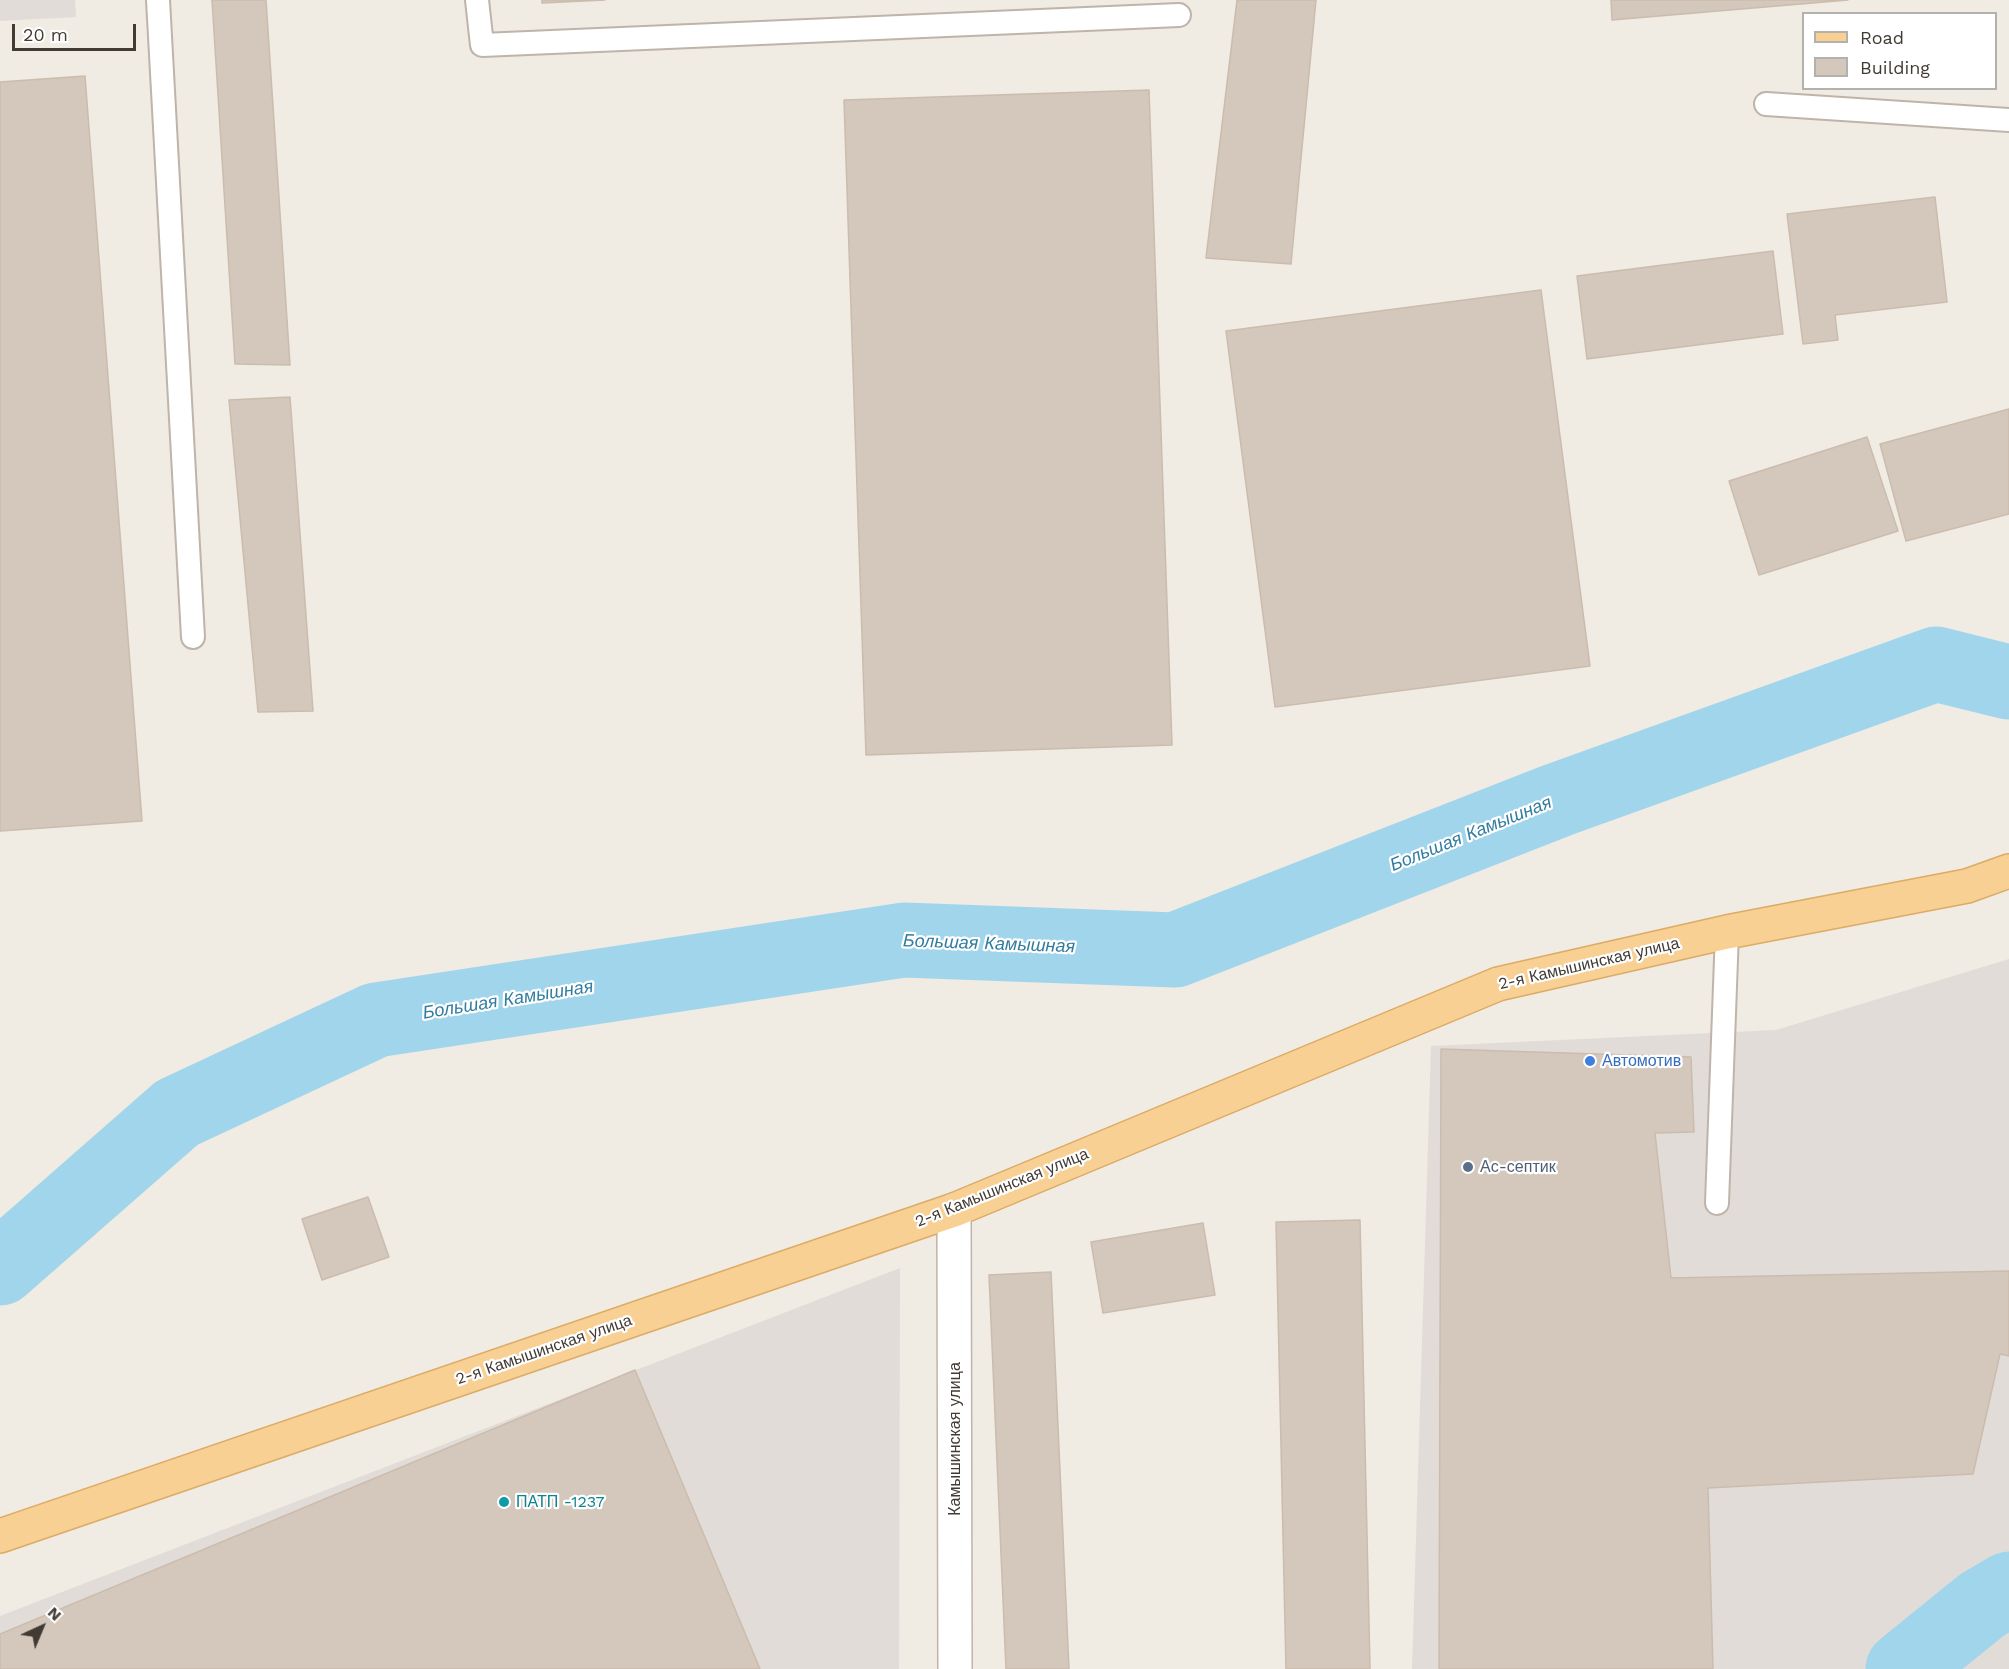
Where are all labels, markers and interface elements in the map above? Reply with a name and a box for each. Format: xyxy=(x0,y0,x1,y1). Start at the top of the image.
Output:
scale bar xyxy=(15,12,140,50)
legend xyxy=(1802,12,1997,90)
text: 20 m xyxy=(23,24,68,45)
text: Road xyxy=(1860,27,1904,48)
text: Building xyxy=(1860,57,1930,78)
water label: Большая Камышная xyxy=(1387,792,1555,876)
water label: Большая Камышная xyxy=(903,930,1075,958)
street label: 2-я Камышинская улица xyxy=(1497,934,1681,994)
water label: Большая Камышная xyxy=(421,976,595,1024)
place label: Автомотив xyxy=(1602,1051,1681,1071)
marker: Автомотив xyxy=(1583,1054,1597,1068)
street label: 2-я Камышинская улица xyxy=(913,1144,1091,1232)
place label: Ас-септик xyxy=(1480,1157,1556,1177)
marker: Ас-септик xyxy=(1461,1160,1475,1174)
street label: 2-я Камышинская улица xyxy=(453,1311,635,1389)
street label: Камышинская улица xyxy=(945,1362,965,1516)
place label: ПАТП -1237 xyxy=(516,1492,604,1512)
marker: ПАТП -1237 xyxy=(497,1495,511,1509)
north arrow xyxy=(12,1597,72,1657)
text: N xyxy=(44,1603,66,1625)

